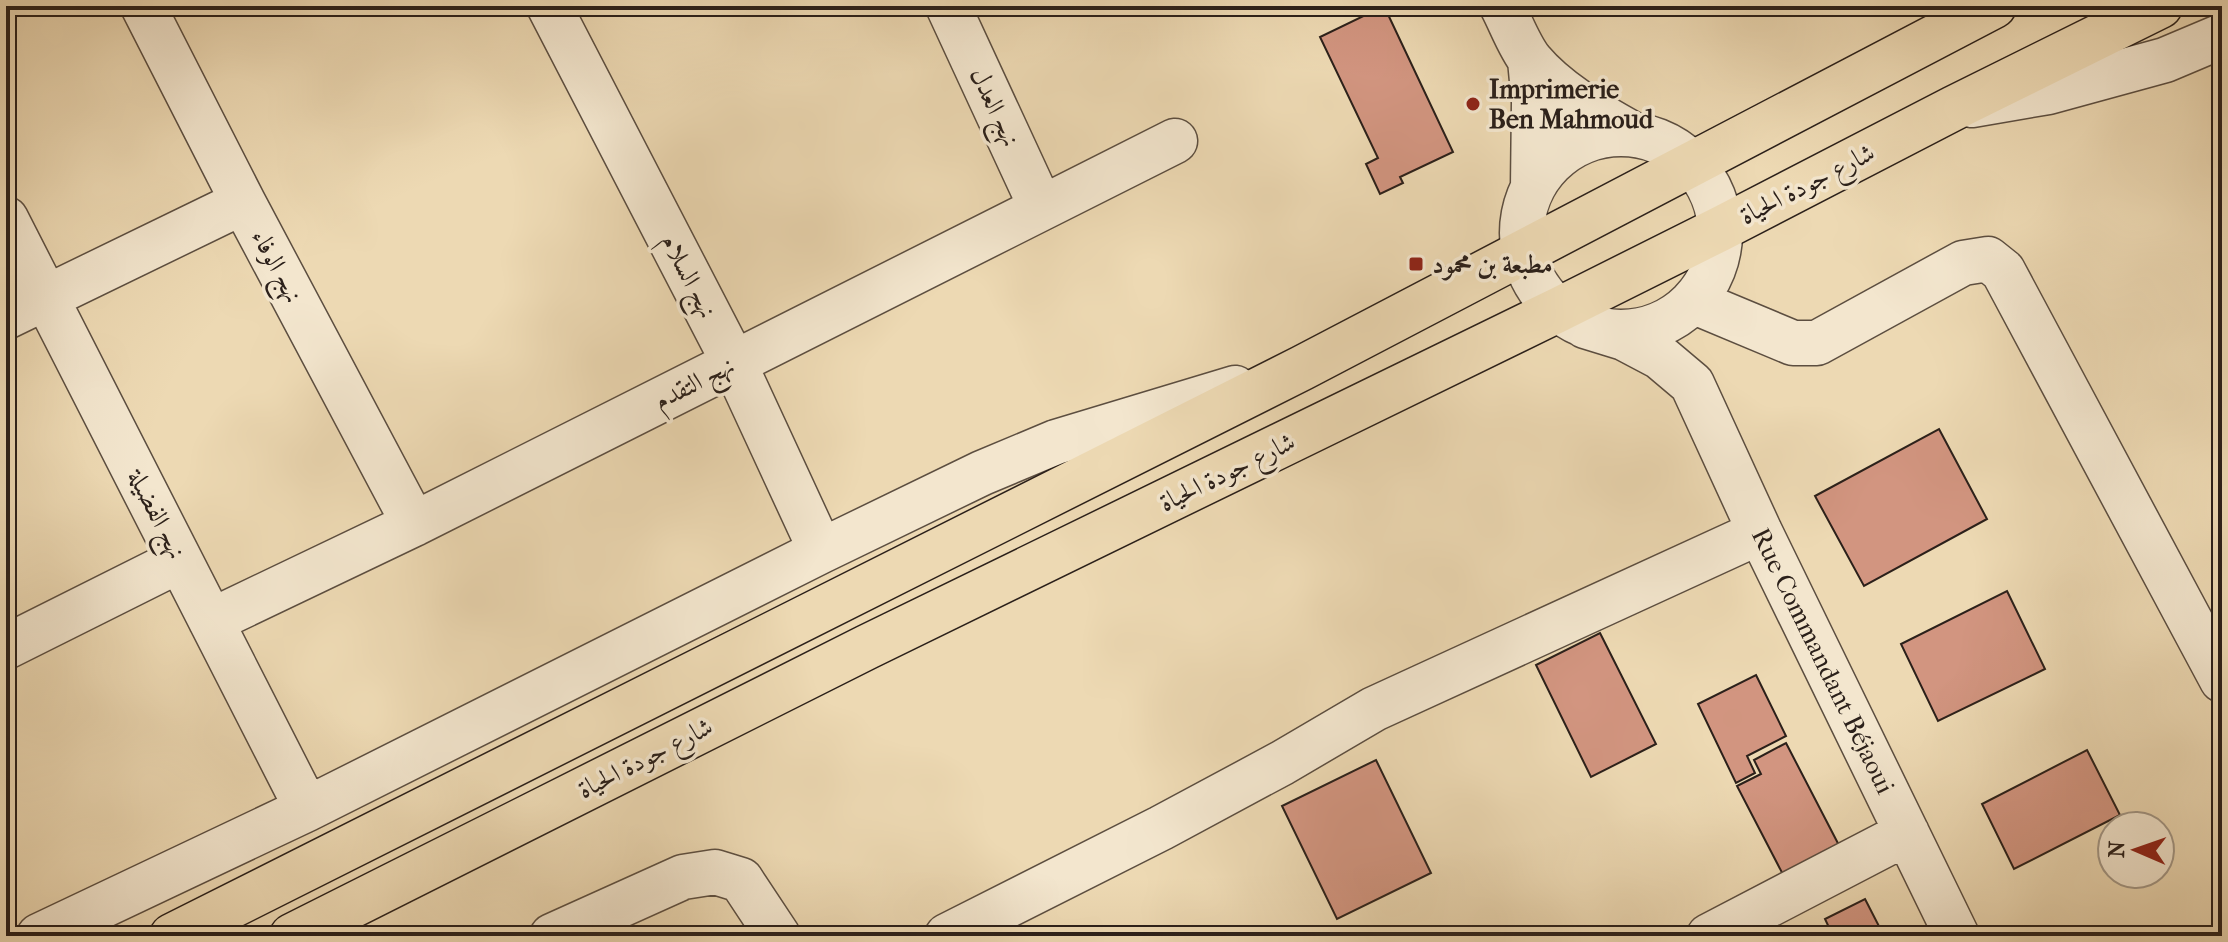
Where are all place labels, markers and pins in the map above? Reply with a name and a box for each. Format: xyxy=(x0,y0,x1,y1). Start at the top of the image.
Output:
place label: Imprimerie Ben Mahmoud xyxy=(1489,74,1654,135)
marker: Imprimerie Ben Mahmoud xyxy=(1464,95,1482,113)
place label: مطبعة بن محمود xyxy=(1432,249,1553,281)
marker: مطبعة بن محمود xyxy=(1407,255,1425,273)

